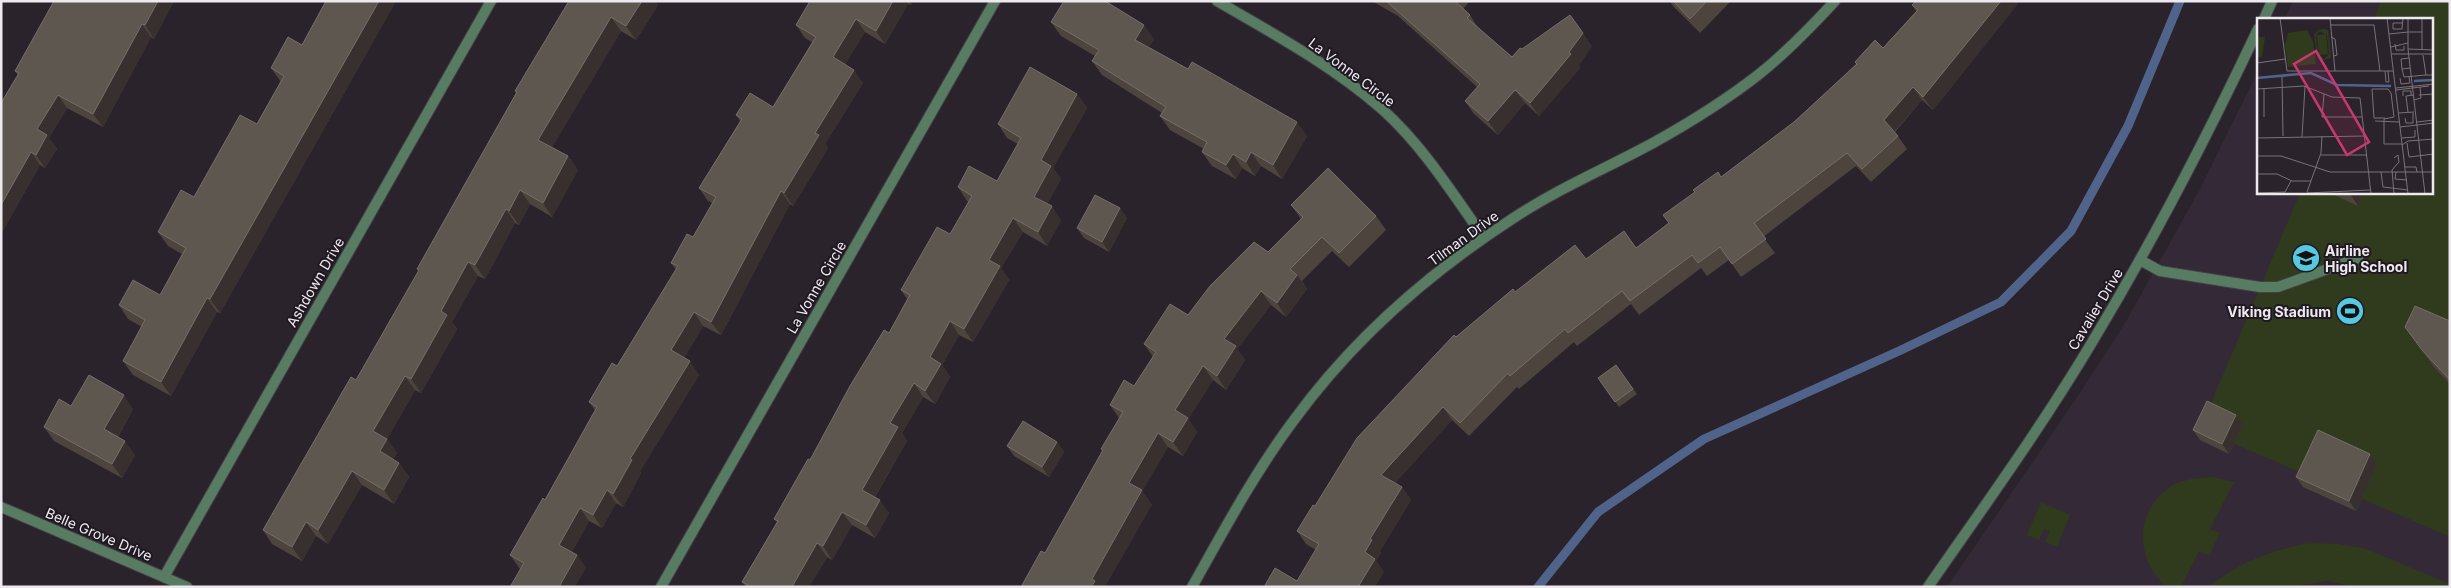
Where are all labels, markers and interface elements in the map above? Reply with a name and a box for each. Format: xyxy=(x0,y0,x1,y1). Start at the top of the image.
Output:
inset map xyxy=(2257,18,2434,194)
street label: La Vonne Circle xyxy=(1305,34,1399,110)
street label: Tilman Drive xyxy=(1424,207,1502,269)
street label: Ashdown Drive xyxy=(283,234,347,330)
street label: La Vonne Circle xyxy=(783,238,849,336)
place label: Airline High School xyxy=(2325,242,2407,275)
school or university icon: Airline High School xyxy=(2291,243,2321,273)
street label: Cavalier Drive xyxy=(2064,265,2126,353)
sports icon: Viking Stadium xyxy=(2335,296,2365,326)
place label: Viking Stadium xyxy=(2227,303,2331,320)
street label: Belle Grove Drive xyxy=(43,504,155,564)

